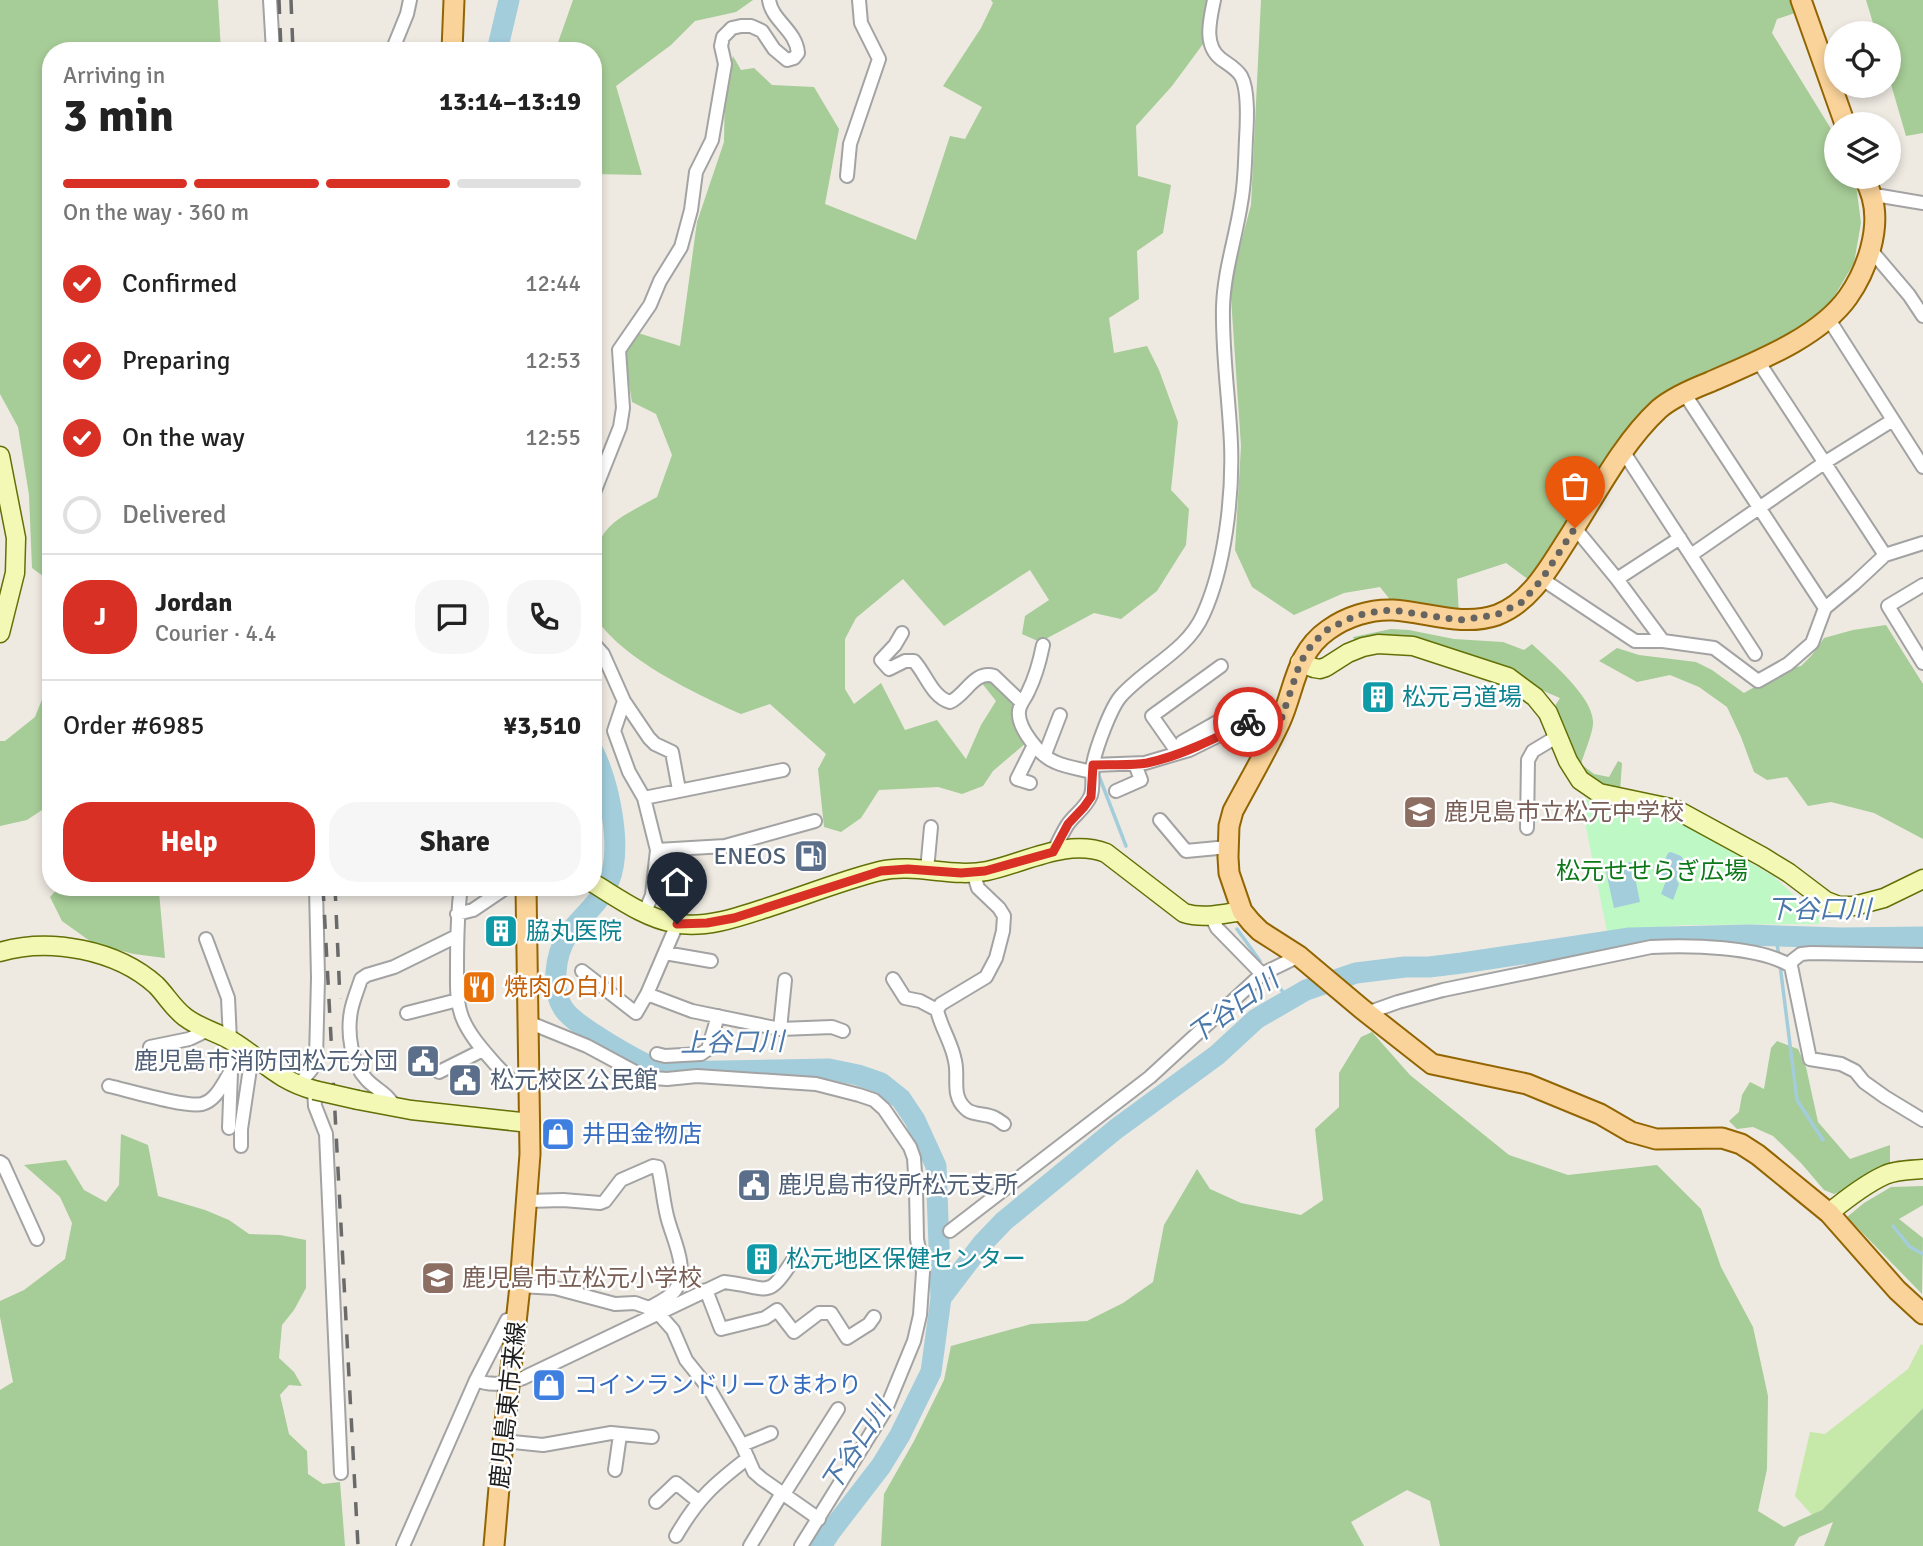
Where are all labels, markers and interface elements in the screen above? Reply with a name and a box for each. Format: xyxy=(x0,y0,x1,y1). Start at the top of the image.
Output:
map controls xyxy=(1824,21,1901,189)
button: locate xyxy=(1824,21,1901,98)
text: Arriving in xyxy=(63,61,165,90)
text: 13:14–13:19 xyxy=(439,86,581,118)
text: 3 min xyxy=(63,88,174,144)
button: layers xyxy=(1824,112,1901,189)
text: On the way · 360 m xyxy=(63,198,249,227)
icon: check xyxy=(63,265,101,303)
text: Confirmed xyxy=(122,268,237,300)
text: 12:44 xyxy=(525,269,581,298)
icon: check xyxy=(63,342,101,380)
text: Preparing xyxy=(122,345,230,377)
text: 12:53 xyxy=(525,346,581,375)
icon: check xyxy=(63,419,101,457)
text: On the way xyxy=(122,422,245,454)
text: 12:55 xyxy=(525,423,581,452)
pin xyxy=(1545,456,1605,528)
icon: bag xyxy=(1556,467,1594,505)
text: Delivered xyxy=(122,499,227,531)
button: chat xyxy=(415,580,489,654)
button: phone xyxy=(507,580,581,654)
text: Jordan xyxy=(155,587,232,619)
text: J xyxy=(94,601,106,633)
text: Courier · 4.4 xyxy=(155,619,276,648)
building icon: 松元弓道場 xyxy=(1359,678,1397,716)
place label: 松元弓道場 xyxy=(1402,682,1522,712)
courier xyxy=(1213,687,1283,757)
icon: bike xyxy=(1229,703,1267,741)
text: Order #6985 xyxy=(63,710,204,742)
text: ¥3,510 xyxy=(503,710,581,742)
school or university icon: 鹿児島市立松元中学校 xyxy=(1401,793,1439,831)
place label: 鹿児島市立松元中学校 xyxy=(1444,797,1684,827)
button: Help xyxy=(63,802,315,882)
button: Share xyxy=(329,802,581,882)
fuel station icon: ENEOS xyxy=(792,837,830,875)
place label: ENEOS xyxy=(714,841,786,871)
pin xyxy=(647,852,707,924)
park label: 松元せせらぎ広場 xyxy=(1556,856,1748,886)
icon: home xyxy=(658,863,696,901)
water label: 下谷口川 xyxy=(1767,894,1874,926)
building icon: 脇丸医院 xyxy=(482,912,520,950)
place label: 脇丸医院 xyxy=(526,916,622,946)
water label: 下谷口川 xyxy=(1182,963,1287,1051)
restaurant icon: 焼肉の白川 xyxy=(460,968,498,1006)
place label: 焼肉の白川 xyxy=(504,972,624,1002)
water label: 上谷口川 xyxy=(680,1026,787,1060)
public building icon: 鹿児島市消防団松元分団 xyxy=(404,1042,442,1080)
place label: 鹿児島市消防団松元分団 xyxy=(134,1046,398,1076)
public building icon: 松元校区公民館 xyxy=(446,1061,484,1099)
place label: 松元校区公民館 xyxy=(490,1065,658,1095)
shop icon: 井田金物店 xyxy=(539,1115,577,1153)
place label: 井田金物店 xyxy=(582,1119,702,1149)
public building icon: 鹿児島市役所松元支所 xyxy=(735,1166,773,1204)
place label: 鹿児島市役所松元支所 xyxy=(778,1170,1018,1200)
building icon: 松元地区保健センター xyxy=(743,1240,781,1278)
place label: 松元地区保健センター xyxy=(786,1244,1026,1274)
school or university icon: 鹿児島市立松元小学校 xyxy=(419,1259,457,1297)
place label: 鹿児島市立松元小学校 xyxy=(462,1263,702,1293)
street label: 鹿児島東市来線 xyxy=(484,1320,532,1490)
shop icon: コインランドリーひまわり xyxy=(530,1366,568,1404)
place label: コインランドリーひまわり xyxy=(574,1370,862,1400)
water label: 下谷口川 xyxy=(815,1391,900,1498)

